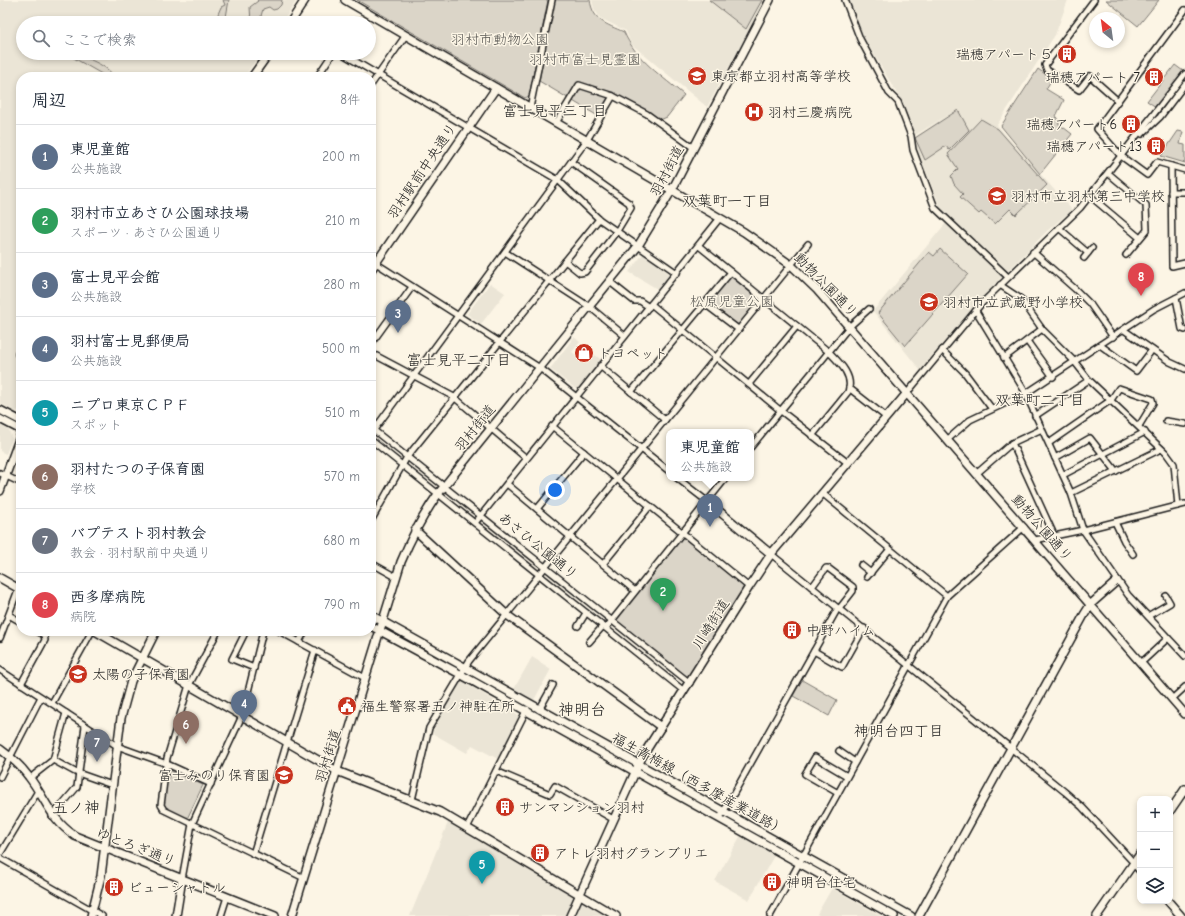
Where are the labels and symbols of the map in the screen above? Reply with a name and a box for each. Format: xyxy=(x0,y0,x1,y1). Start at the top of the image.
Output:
north arrow xyxy=(1089,12,1125,48)
park label: 羽村市動物公園 xyxy=(451,31,549,48)
building icon: 瑞穂アパート５ xyxy=(1056,43,1078,65)
place label: 瑞穂アパート５ xyxy=(956,46,1053,63)
park label: 羽村市富士見霊園 xyxy=(529,51,641,68)
school or university icon: 東京都立羽村高等学校 xyxy=(686,65,708,87)
building icon: 瑞穂アパート 7 xyxy=(1143,66,1165,88)
place label: 東京都立羽村高等学校 xyxy=(711,68,851,85)
place label: 瑞穂アパート 7 xyxy=(1046,69,1140,86)
hospital icon: 羽村三慶病院 xyxy=(743,101,765,123)
district label: 富士見平三丁目 xyxy=(502,102,608,120)
place label: 羽村三慶病院 xyxy=(768,104,852,121)
building icon: 瑞穂アパート6 xyxy=(1120,113,1142,135)
place label: 瑞穂アパート6 xyxy=(1026,116,1117,133)
street label: 羽村駅前中央通り xyxy=(384,120,460,222)
building icon: 瑞穂アパート13 xyxy=(1145,135,1167,157)
place label: 瑞穂アパート13 xyxy=(1046,138,1142,155)
street label: 羽村街道 xyxy=(646,142,688,200)
school or university icon: 羽村市立羽村第三中学校 xyxy=(986,185,1008,207)
place label: 羽村市立羽村第三中学校 xyxy=(1011,188,1165,205)
district label: 双葉町一丁目 xyxy=(682,192,772,210)
street label: 動物公園通り xyxy=(791,249,861,321)
pin: 8 xyxy=(1128,263,1154,296)
school or university icon: 羽村市立武蔵野小学校 xyxy=(918,291,940,313)
park label: 松原児童公園 xyxy=(690,293,774,310)
place label: 羽村市立武蔵野小学校 xyxy=(943,294,1083,311)
pin: 3 xyxy=(385,300,411,333)
shop icon: トヨペット xyxy=(573,342,595,364)
place label: トヨペット xyxy=(598,345,668,362)
district label: 富士見平二丁目 xyxy=(406,351,512,369)
district label: 双葉町二丁目 xyxy=(995,391,1085,409)
street label: 羽村街道 xyxy=(451,401,499,455)
your location xyxy=(545,480,565,500)
street label: 動物公園通り xyxy=(1008,491,1076,565)
pin: 1 xyxy=(697,494,723,527)
street label: あさひ公園通り xyxy=(495,509,581,583)
pin: 2 xyxy=(650,578,676,611)
street label: 川崎街道 xyxy=(689,596,733,652)
building icon: 中野ハイム xyxy=(781,619,803,641)
place label: 中野ハイム xyxy=(806,622,875,639)
school or university icon: 太陽の子保育園 xyxy=(67,663,89,685)
place label: 太陽の子保育園 xyxy=(92,666,190,683)
pin: 4 xyxy=(231,690,257,723)
public building icon: 福生警察署五ノ神駐在所 xyxy=(336,695,358,717)
place label: 福生警察署五ノ神駐在所 xyxy=(361,698,515,715)
district label: 神明台 xyxy=(558,701,606,719)
pin: 6 xyxy=(173,711,199,744)
district label: 神明台四丁目 xyxy=(854,722,944,740)
street label: 羽村街道 xyxy=(312,727,344,785)
pin: 7 xyxy=(84,729,110,762)
street label: 福生青梅線（西多摩産業道路） xyxy=(609,729,789,839)
school or university icon: 富士みのり保育園 xyxy=(273,764,295,786)
place label: 富士みのり保育園 xyxy=(158,767,270,784)
building icon: サンマンション羽村 xyxy=(494,796,516,818)
district label: 五ノ神 xyxy=(52,799,100,817)
place label: サンマンション羽村 xyxy=(519,799,644,816)
street label: ゆとろぎ通り xyxy=(94,824,178,870)
building icon: アトレ羽村グランブリエ xyxy=(529,842,551,864)
place label: アトレ羽村グランブリエ xyxy=(554,845,708,862)
pin: 5 xyxy=(469,851,495,884)
building icon: 神明台住宅 xyxy=(761,871,783,893)
place label: 神明台住宅 xyxy=(786,874,856,891)
building icon: ビューシャトル xyxy=(103,876,125,898)
place label: ビューシャトル xyxy=(128,879,226,896)

